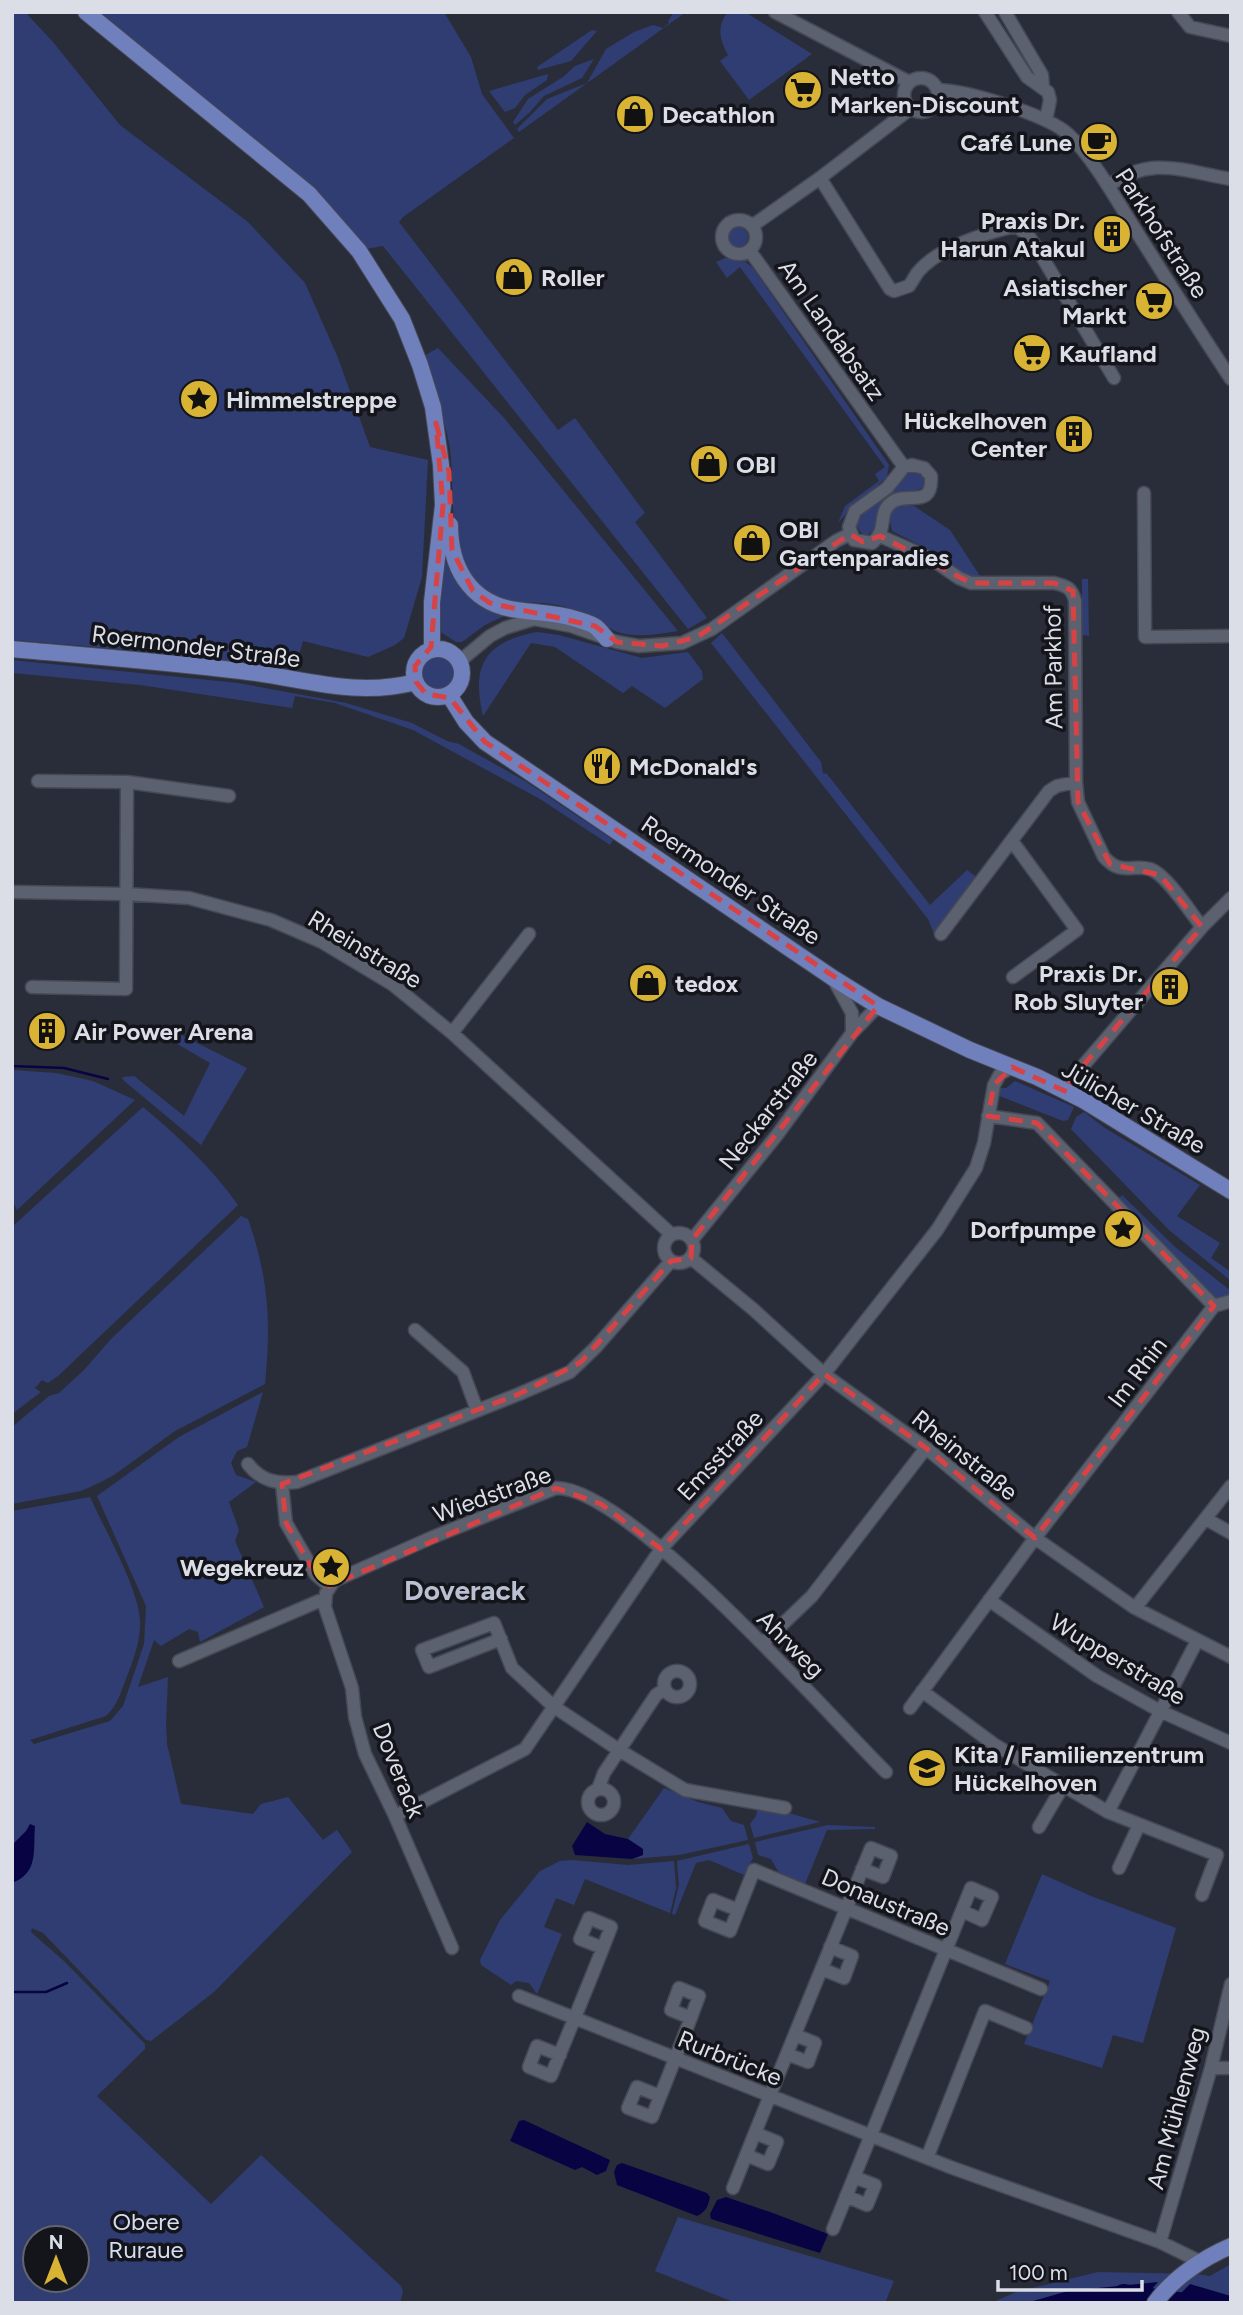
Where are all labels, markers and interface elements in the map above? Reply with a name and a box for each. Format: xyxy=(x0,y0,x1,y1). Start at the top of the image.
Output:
place label: Netto Marken-Discount xyxy=(830,62,1020,119)
supermarket icon: Netto Marken-Discount xyxy=(782,69,824,111)
shop icon: Decathlon xyxy=(614,93,656,135)
place label: Decathlon xyxy=(662,100,775,129)
cafe icon: Café Lune xyxy=(1078,121,1120,163)
place label: Café Lune xyxy=(960,128,1072,157)
street label: Parkhofstraße xyxy=(1109,163,1215,303)
place label: Praxis Dr. Harun Atakul xyxy=(940,206,1085,263)
building icon: Praxis Dr. Harun Atakul xyxy=(1091,213,1133,255)
street label: Am Landabsatz xyxy=(773,254,891,406)
shop icon: Roller xyxy=(493,256,535,298)
place label: Roller xyxy=(541,263,605,292)
place label: Asiatischer Markt xyxy=(1003,273,1127,330)
supermarket icon: Asiatischer Markt xyxy=(1133,280,1175,322)
supermarket icon: Kaufland xyxy=(1011,332,1053,374)
place label: Kaufland xyxy=(1059,339,1157,368)
place icon: Himmelstreppe xyxy=(178,378,220,420)
place label: Himmelstreppe xyxy=(226,385,397,414)
place label: Hückelhoven Center xyxy=(904,406,1047,463)
building icon: Hückelhoven Center xyxy=(1053,413,1095,455)
shop icon: OBI xyxy=(688,443,730,485)
place label: OBI xyxy=(736,450,777,479)
place label: OBI Gartenparadies xyxy=(779,515,949,572)
shop icon: OBI Gartenparadies xyxy=(731,522,773,564)
street label: Am Parkhof xyxy=(1037,604,1069,729)
street label: Roermonder Straße xyxy=(90,619,302,673)
restaurant icon: McDonald's xyxy=(581,745,623,787)
place label: McDonald's xyxy=(629,752,757,781)
street label: Roermonder Straße xyxy=(636,809,826,951)
street label: Rheinstraße xyxy=(303,904,427,994)
place label: Praxis Dr. Rob Sluyter xyxy=(1014,959,1143,1016)
shop icon: tedox xyxy=(627,962,669,1004)
building icon: Praxis Dr. Rob Sluyter xyxy=(1149,966,1191,1008)
place label: tedox xyxy=(675,969,739,998)
building icon: Air Power Arena xyxy=(26,1010,68,1052)
place label: Air Power Arena xyxy=(74,1017,254,1046)
street label: Neckarstraße xyxy=(712,1044,824,1176)
street label: Jülicher Straße xyxy=(1057,1054,1211,1160)
place icon: Dorfpumpe xyxy=(1102,1208,1144,1250)
place label: Dorfpumpe xyxy=(970,1215,1096,1244)
street label: Im Rhin xyxy=(1101,1331,1173,1413)
street label: Emsstraße xyxy=(671,1404,769,1506)
street label: Rheinstraße xyxy=(906,1404,1024,1506)
street label: Wiedstraße xyxy=(429,1459,555,1529)
place icon: Wegekreuz xyxy=(310,1546,352,1588)
place label: Wegekreuz xyxy=(180,1553,304,1582)
district label: Doverack xyxy=(404,1573,526,1607)
street label: Ahrweg xyxy=(751,1604,831,1684)
street label: Wupperstraße xyxy=(1045,1607,1191,1711)
street label: Doverack xyxy=(367,1718,431,1822)
place label: Kita / Familienzentrum Hückelhoven xyxy=(954,1740,1204,1797)
school or university icon: Kita / Familienzentrum Hückelhoven xyxy=(906,1747,948,1789)
street label: Donaustraße xyxy=(817,1862,955,1942)
street label: Rurbrücke xyxy=(674,2024,786,2092)
street label: Am Mühlenweg xyxy=(1140,2024,1212,2192)
park label: Obere Ruraue xyxy=(108,2207,184,2264)
north arrow xyxy=(21,2224,91,2294)
text: N xyxy=(49,2231,63,2254)
scale bar xyxy=(998,2248,1142,2292)
text: 100 m xyxy=(1009,2260,1068,2285)

